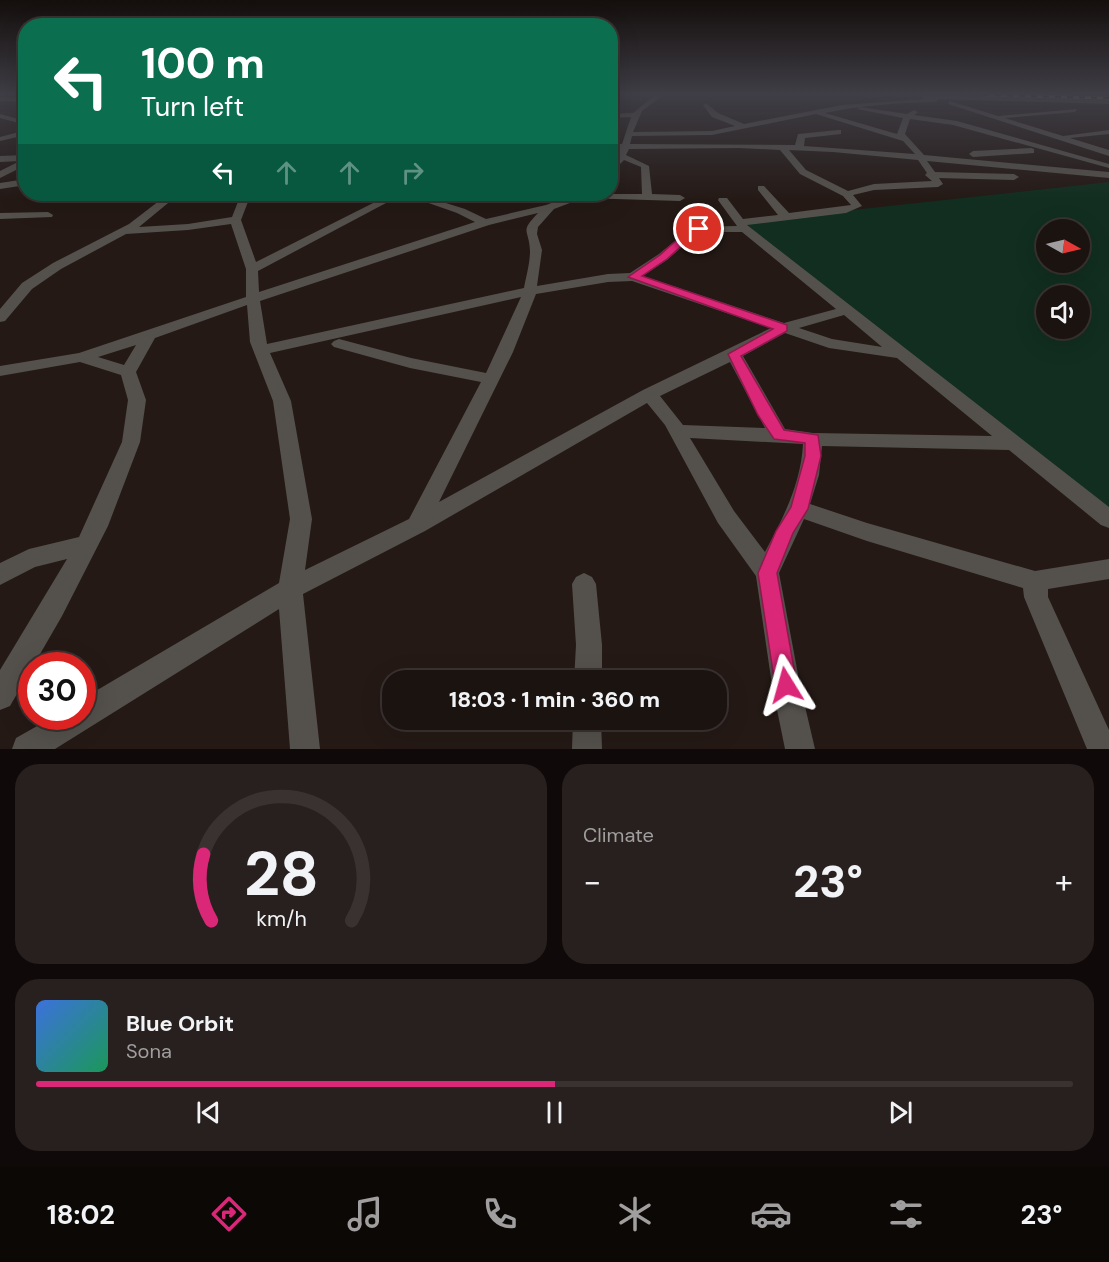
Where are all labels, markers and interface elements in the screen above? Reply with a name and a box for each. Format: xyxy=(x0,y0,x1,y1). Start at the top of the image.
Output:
text: 100 m xyxy=(141,36,265,91)
icon: left xyxy=(42,42,120,120)
text: Turn left xyxy=(141,89,244,124)
icon: left xyxy=(207,156,240,189)
icon: ahead xyxy=(270,156,303,189)
icon: ahead xyxy=(333,156,366,189)
icon: right xyxy=(396,156,429,189)
pin xyxy=(673,203,724,254)
icon: arrive xyxy=(682,212,715,245)
north arrow xyxy=(1036,219,1090,273)
map controls xyxy=(1036,219,1090,339)
button: sound xyxy=(1036,285,1090,339)
speed limit sign: 30 xyxy=(18,652,96,730)
position arrow xyxy=(754,653,818,717)
text: 18:03 · 1 min · 360 m xyxy=(449,685,660,714)
text: Climate xyxy=(583,822,654,848)
text: 28 xyxy=(243,833,319,914)
text: 23° xyxy=(793,852,863,911)
text: − xyxy=(583,860,601,903)
text: + xyxy=(1055,860,1073,903)
text: km/h xyxy=(256,905,306,933)
text: Blue Orbit xyxy=(126,1009,234,1038)
text: Sona xyxy=(126,1038,172,1064)
icon: previous xyxy=(192,1096,225,1129)
icon: pause xyxy=(538,1096,571,1129)
icon: next xyxy=(884,1096,917,1129)
icon: directions xyxy=(208,1193,250,1235)
icon: music xyxy=(344,1193,386,1235)
icon: phone xyxy=(479,1193,521,1235)
icon: climate xyxy=(614,1193,656,1235)
icon: car xyxy=(750,1193,792,1235)
icon: filters xyxy=(885,1193,927,1235)
text: 18:02 xyxy=(47,1197,115,1232)
text: 23° xyxy=(1021,1197,1062,1232)

